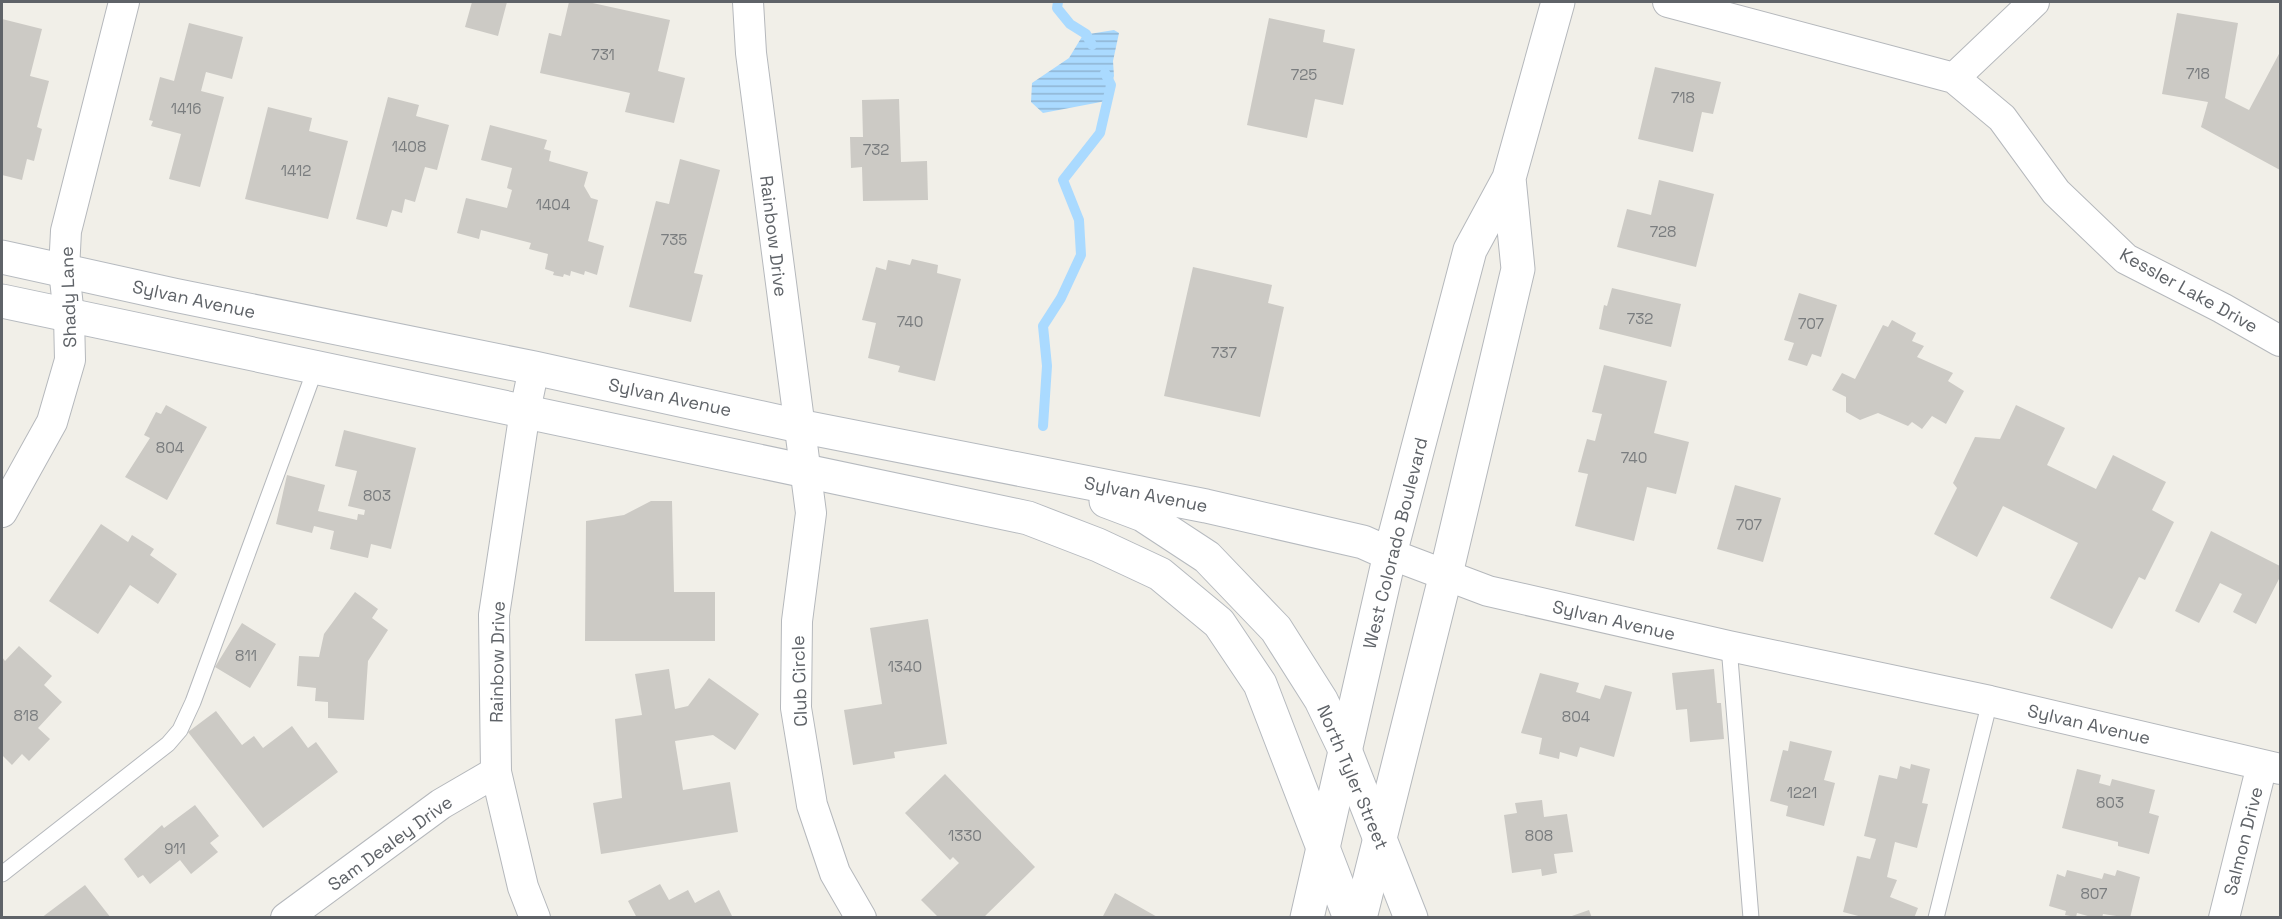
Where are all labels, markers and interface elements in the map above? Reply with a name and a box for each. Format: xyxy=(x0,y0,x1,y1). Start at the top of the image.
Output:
house number: 731 xyxy=(591,45,615,64)
house number: 718 xyxy=(2186,64,2210,83)
house number: 725 xyxy=(1291,65,1317,84)
house number: 718 xyxy=(1671,88,1695,107)
house number: 1416 xyxy=(171,99,201,118)
house number: 1408 xyxy=(392,137,426,156)
house number: 732 xyxy=(863,140,889,159)
house number: 1412 xyxy=(281,161,311,180)
street label: Rainbow Drive xyxy=(755,174,793,298)
house number: 1404 xyxy=(536,195,570,214)
house number: 728 xyxy=(1650,222,1676,241)
house number: 735 xyxy=(661,230,687,249)
street label: Kessler Lake Drive xyxy=(2116,242,2262,338)
street label: Shady Lane xyxy=(55,246,81,348)
street label: Sylvan Avenue xyxy=(130,275,258,323)
house number: 732 xyxy=(1627,309,1653,328)
house number: 740 xyxy=(897,312,923,331)
house number: 707 xyxy=(1798,314,1824,333)
house number: 737 xyxy=(1211,343,1237,362)
street label: Sylvan Avenue xyxy=(606,373,734,421)
street label: West Colorado Boulevard xyxy=(1358,435,1432,651)
house number: 804 xyxy=(156,438,184,457)
house number: 740 xyxy=(1621,448,1647,467)
street label: Sylvan Avenue xyxy=(1082,471,1210,517)
house number: 803 xyxy=(363,486,391,505)
house number: 707 xyxy=(1736,515,1762,534)
street label: Sylvan Avenue xyxy=(1550,595,1678,645)
street label: Rainbow Drive xyxy=(484,601,510,723)
street label: Club Circle xyxy=(786,635,812,727)
house number: 811 xyxy=(235,646,257,665)
house number: 1340 xyxy=(888,657,922,676)
street label: Sylvan Avenue xyxy=(2025,699,2153,749)
street label: North Tyler Street xyxy=(1312,701,1394,853)
house number: 818 xyxy=(14,706,38,725)
house number: 804 xyxy=(1562,707,1590,726)
house number: 1221 xyxy=(1787,783,1817,802)
street label: Salmon Drive xyxy=(2218,784,2268,898)
street label: Sam Dealey Drive xyxy=(323,790,457,896)
house number: 803 xyxy=(2096,793,2124,812)
house number: 1330 xyxy=(948,826,982,845)
house number: 808 xyxy=(1525,826,1553,845)
house number: 911 xyxy=(164,839,186,858)
house number: 807 xyxy=(2080,884,2108,903)

